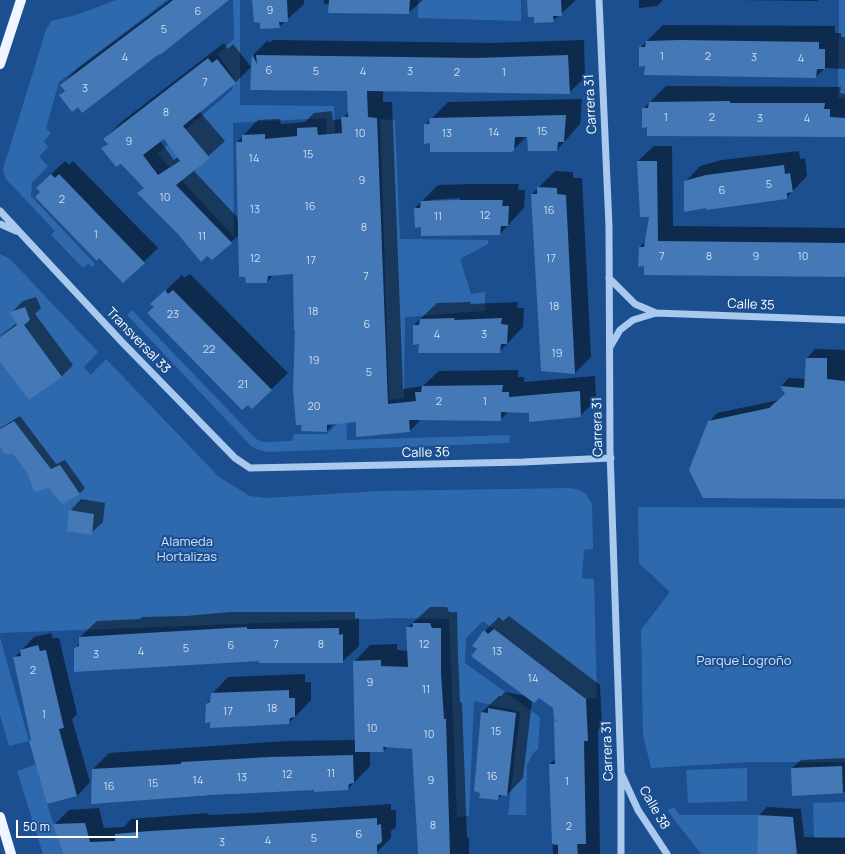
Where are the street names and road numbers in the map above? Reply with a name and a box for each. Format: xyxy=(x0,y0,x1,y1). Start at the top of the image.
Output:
street label: Carrera 31 xyxy=(582,74,600,134)
street label: Calle 35 xyxy=(727,296,775,314)
street label: Transversal 33 xyxy=(103,305,173,377)
street label: Carrera 31 xyxy=(590,397,606,457)
street label: Calle 36 xyxy=(402,445,450,461)
street label: Carrera 31 xyxy=(599,721,617,781)
street label: Calle 38 xyxy=(635,784,673,832)

